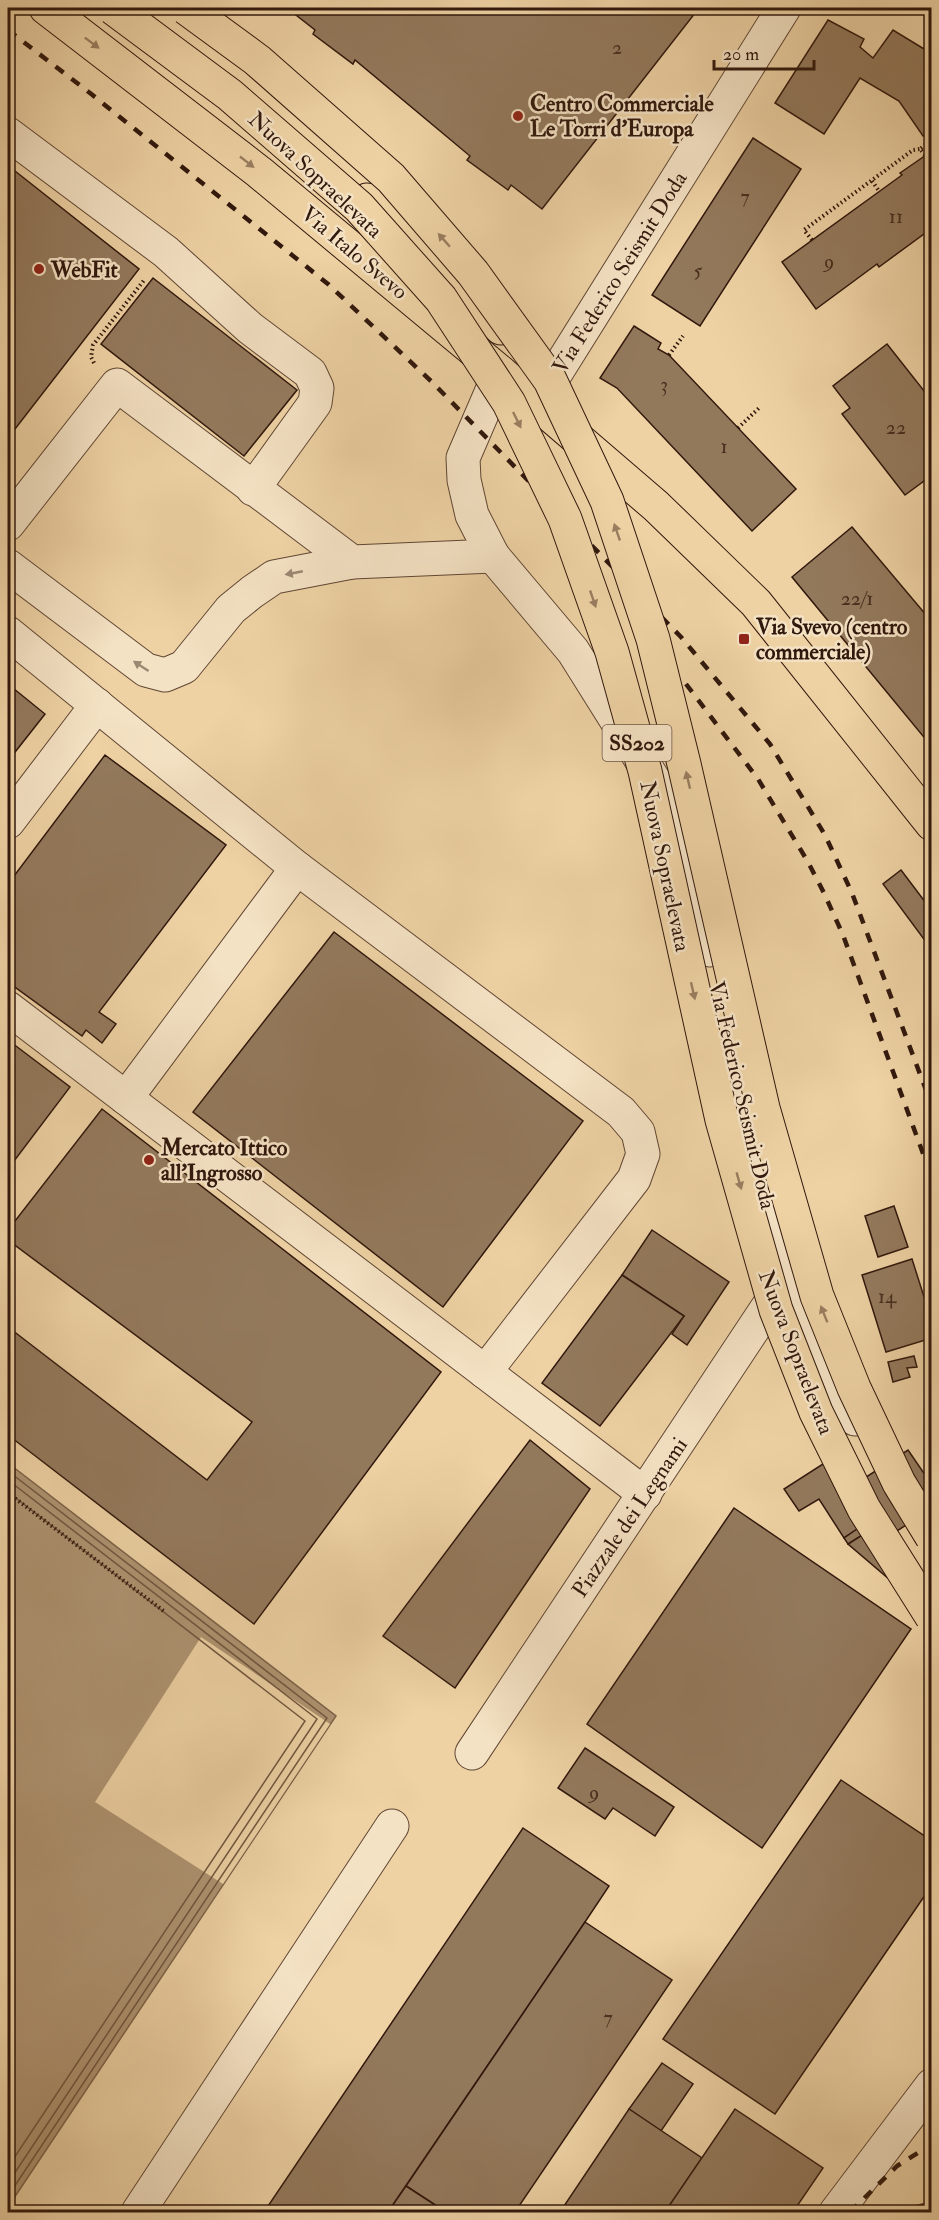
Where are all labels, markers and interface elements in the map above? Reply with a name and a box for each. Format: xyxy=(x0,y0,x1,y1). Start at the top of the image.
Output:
scale bar xyxy=(714,33,814,71)
house number: 2 xyxy=(612,35,622,60)
one-way arrow xyxy=(84,37,100,49)
text: 20 m xyxy=(723,43,759,66)
place label: Centro Commerciale Le Torri d'Europa xyxy=(530,90,714,144)
street label: Nuova Sopraelevata xyxy=(242,105,389,246)
marker: Centro Commerciale Le Torri d'Europa xyxy=(511,109,525,123)
one-way arrow xyxy=(239,156,254,168)
street label: Via Federico Seismit Doda xyxy=(546,165,694,379)
house number: 7 xyxy=(740,184,750,209)
street label: Via Italo Svevo xyxy=(295,200,413,306)
house number: 11 xyxy=(889,204,903,229)
one-way arrow xyxy=(438,233,451,248)
house number: 9 xyxy=(822,249,834,274)
place label: WebFit xyxy=(50,256,118,284)
house number: 5 xyxy=(694,258,703,283)
marker: WebFit xyxy=(32,262,46,276)
house number: 3 xyxy=(660,372,668,397)
one-way arrow xyxy=(513,411,522,428)
house number: 22 xyxy=(886,415,906,440)
house number: 1 xyxy=(720,434,728,459)
one-way arrow xyxy=(612,523,621,541)
one-way arrow xyxy=(285,569,304,578)
house number: 22/1 xyxy=(841,586,873,611)
one-way arrow xyxy=(589,590,599,608)
place label: Via Svevo (centro commerciale) xyxy=(755,613,908,666)
marker: Via Svevo (centro commerciale) xyxy=(737,632,751,646)
one-way arrow xyxy=(133,660,150,671)
road number: SS202 xyxy=(602,725,672,761)
one-way arrow xyxy=(683,770,692,789)
street label: Nuova Sopraelevata xyxy=(632,778,697,955)
street label: Via Federico Seismit Doda xyxy=(702,978,782,1213)
one-way arrow xyxy=(689,982,699,1001)
place label: Mercato Ittico all'Ingrosso xyxy=(160,1134,288,1188)
marker: Mercato Ittico all'Ingrosso xyxy=(142,1153,156,1167)
one-way arrow xyxy=(735,1172,745,1190)
street label: Nuova Sopraelevata xyxy=(751,1266,841,1440)
house number: 14 xyxy=(878,1284,897,1309)
one-way arrow xyxy=(819,1305,829,1323)
street label: Piazzale dei Legnami xyxy=(566,1432,694,1603)
house number: 9 xyxy=(587,1780,599,1805)
house number: 7 xyxy=(603,2005,613,2030)

